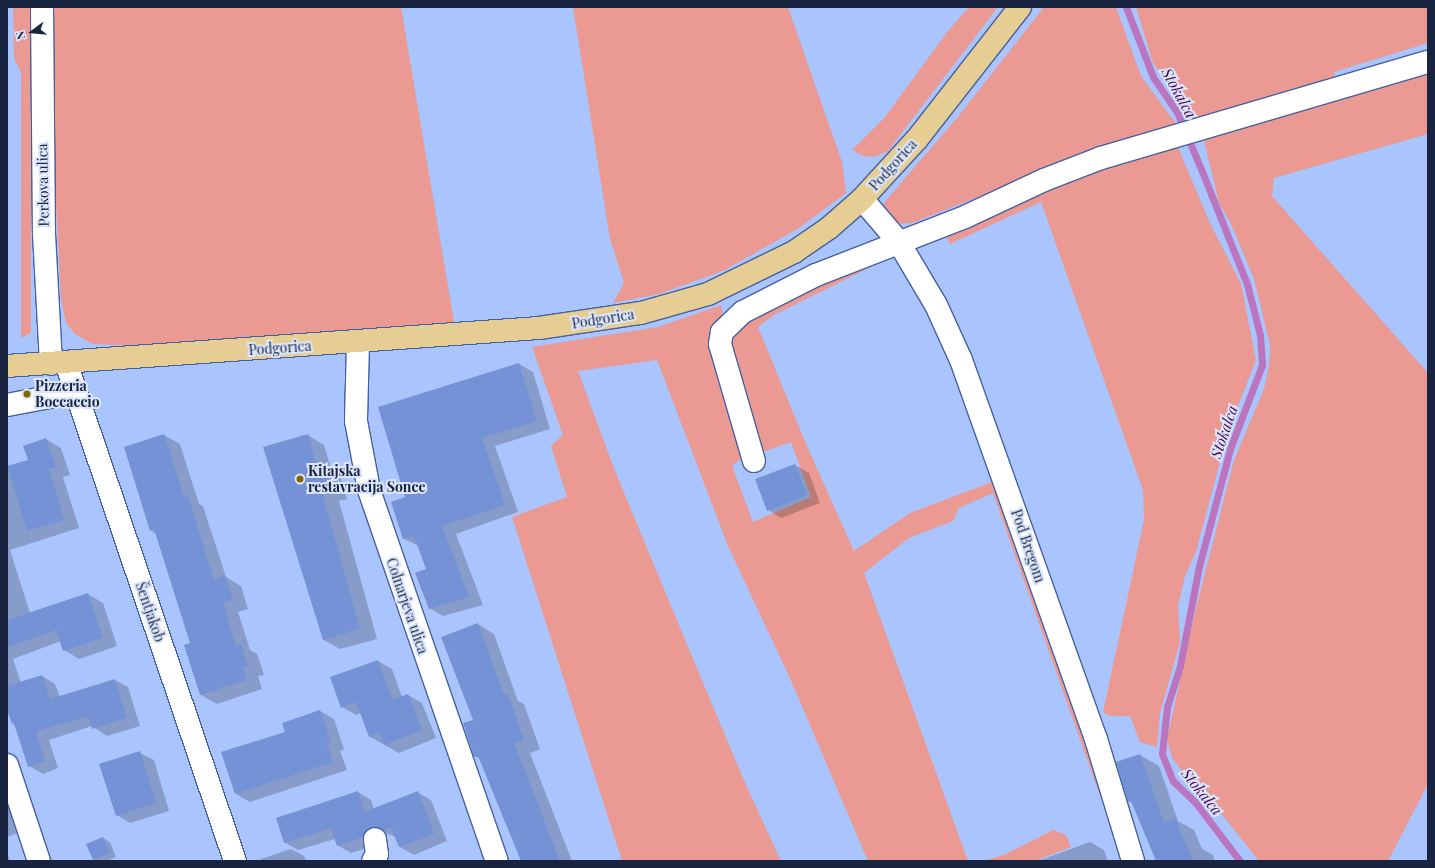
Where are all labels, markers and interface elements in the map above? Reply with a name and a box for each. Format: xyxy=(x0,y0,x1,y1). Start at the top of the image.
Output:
north arrow xyxy=(12,12,52,52)
text: N xyxy=(12,30,28,41)
water label: Stokalca xyxy=(1158,65,1200,121)
street label: Podgorica xyxy=(866,136,920,194)
street label: Perkova ulica xyxy=(34,143,52,227)
street label: Podgorica xyxy=(571,306,635,332)
street label: Podgorica xyxy=(248,337,312,359)
place label: Pizzeria Boccaccio xyxy=(35,378,100,410)
marker: Pizzeria Boccaccio xyxy=(22,389,32,399)
water label: Stokalca xyxy=(1207,403,1241,461)
place label: Kitajska restavracija Sonce xyxy=(308,463,426,496)
marker: Kitajska restavracija Sonce xyxy=(295,474,305,484)
street label: Pod Bregom xyxy=(1008,507,1048,585)
street label: Colnarjeva ulica xyxy=(383,556,431,656)
street label: Šentjakob xyxy=(132,580,168,644)
water label: Stokalca xyxy=(1178,765,1226,819)

